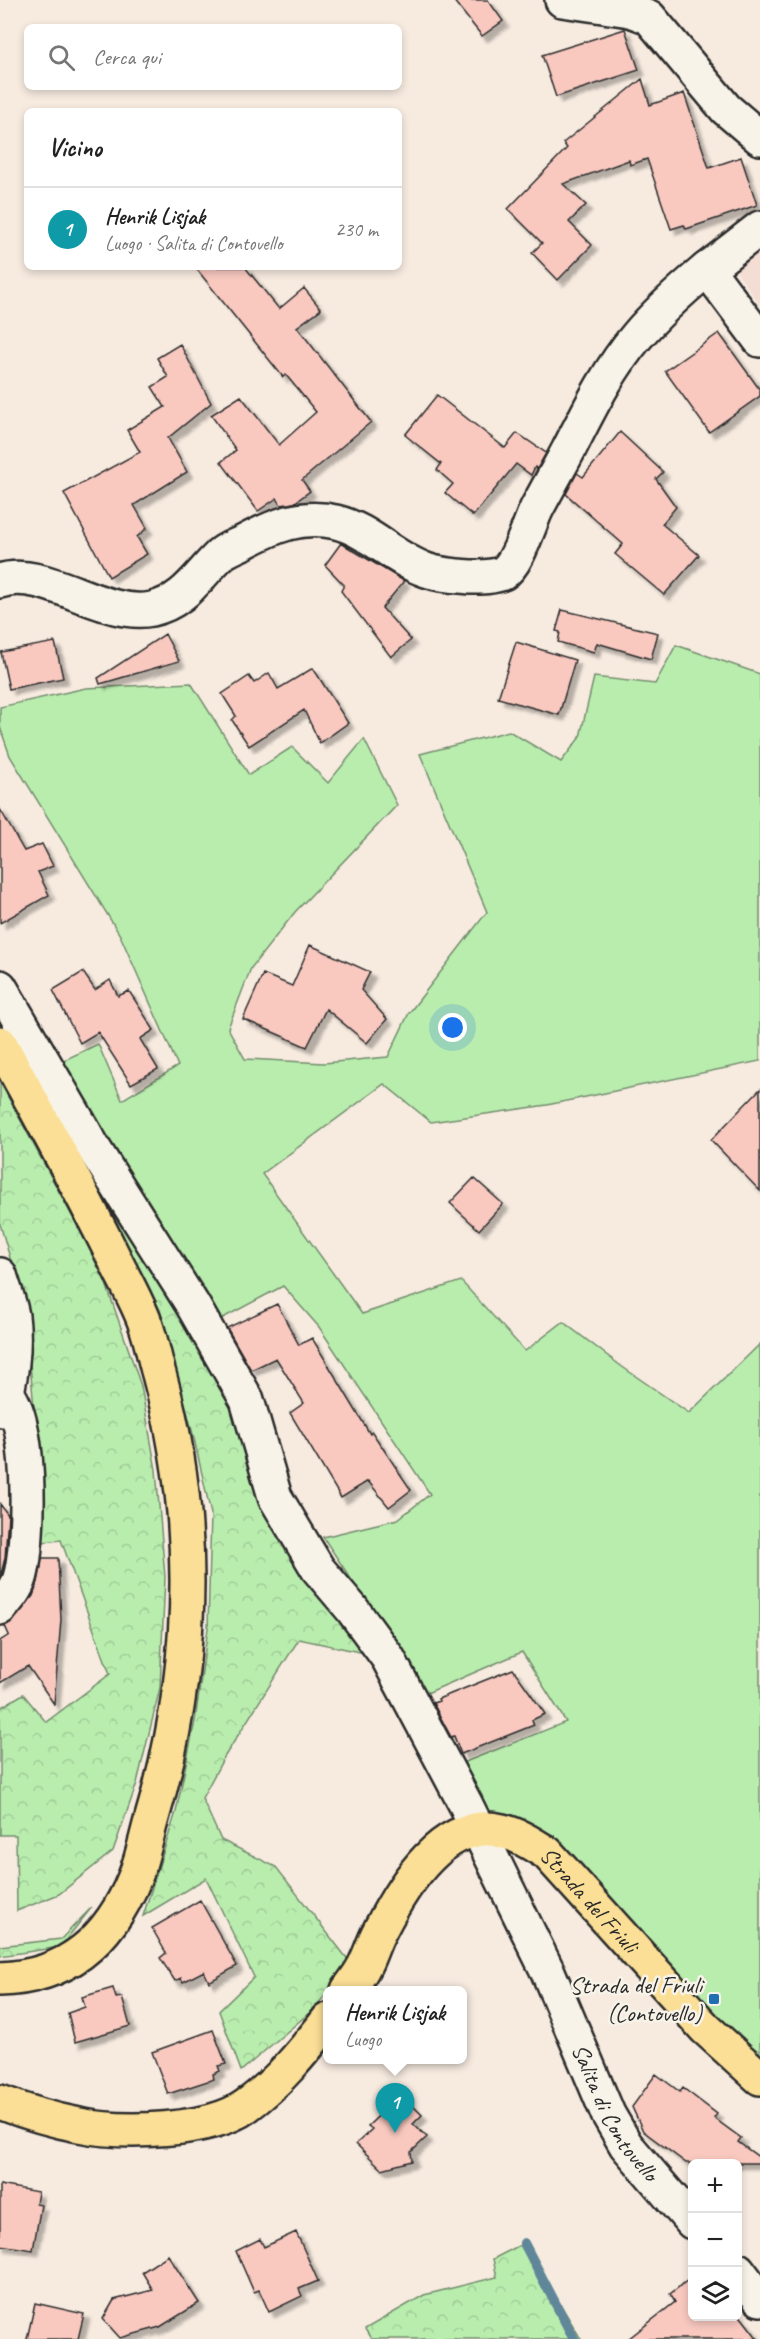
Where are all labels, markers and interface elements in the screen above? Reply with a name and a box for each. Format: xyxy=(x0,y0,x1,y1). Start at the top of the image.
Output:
search box xyxy=(24,24,402,90)
icon: search xyxy=(45,41,78,74)
text: Cerca qui xyxy=(93,43,161,71)
text: Vicino xyxy=(48,131,102,164)
text: Henrik Lisjak xyxy=(105,203,205,231)
text: 1 xyxy=(63,217,72,242)
text: 230 m xyxy=(335,217,378,242)
text: Luogo · Salita di Contovello xyxy=(105,231,283,256)
your location xyxy=(438,1013,467,1042)
street label: Strada del Friuli xyxy=(534,1840,647,1962)
place label: Strada del Friuli (Contovello) xyxy=(569,1970,706,2028)
popup xyxy=(323,1986,467,2064)
marker: Strada del Friuli (Contovello) xyxy=(707,1992,721,2006)
text: Henrik Lisjak xyxy=(345,1999,445,2027)
text: Luogo xyxy=(345,2027,381,2052)
street label: Salita di Contovello xyxy=(565,2039,667,2189)
pin: 1 xyxy=(376,2084,414,2133)
map controls xyxy=(688,2159,742,2321)
button: + xyxy=(688,2159,742,2213)
button: − xyxy=(688,2213,742,2267)
button: layers xyxy=(688,2267,742,2321)

